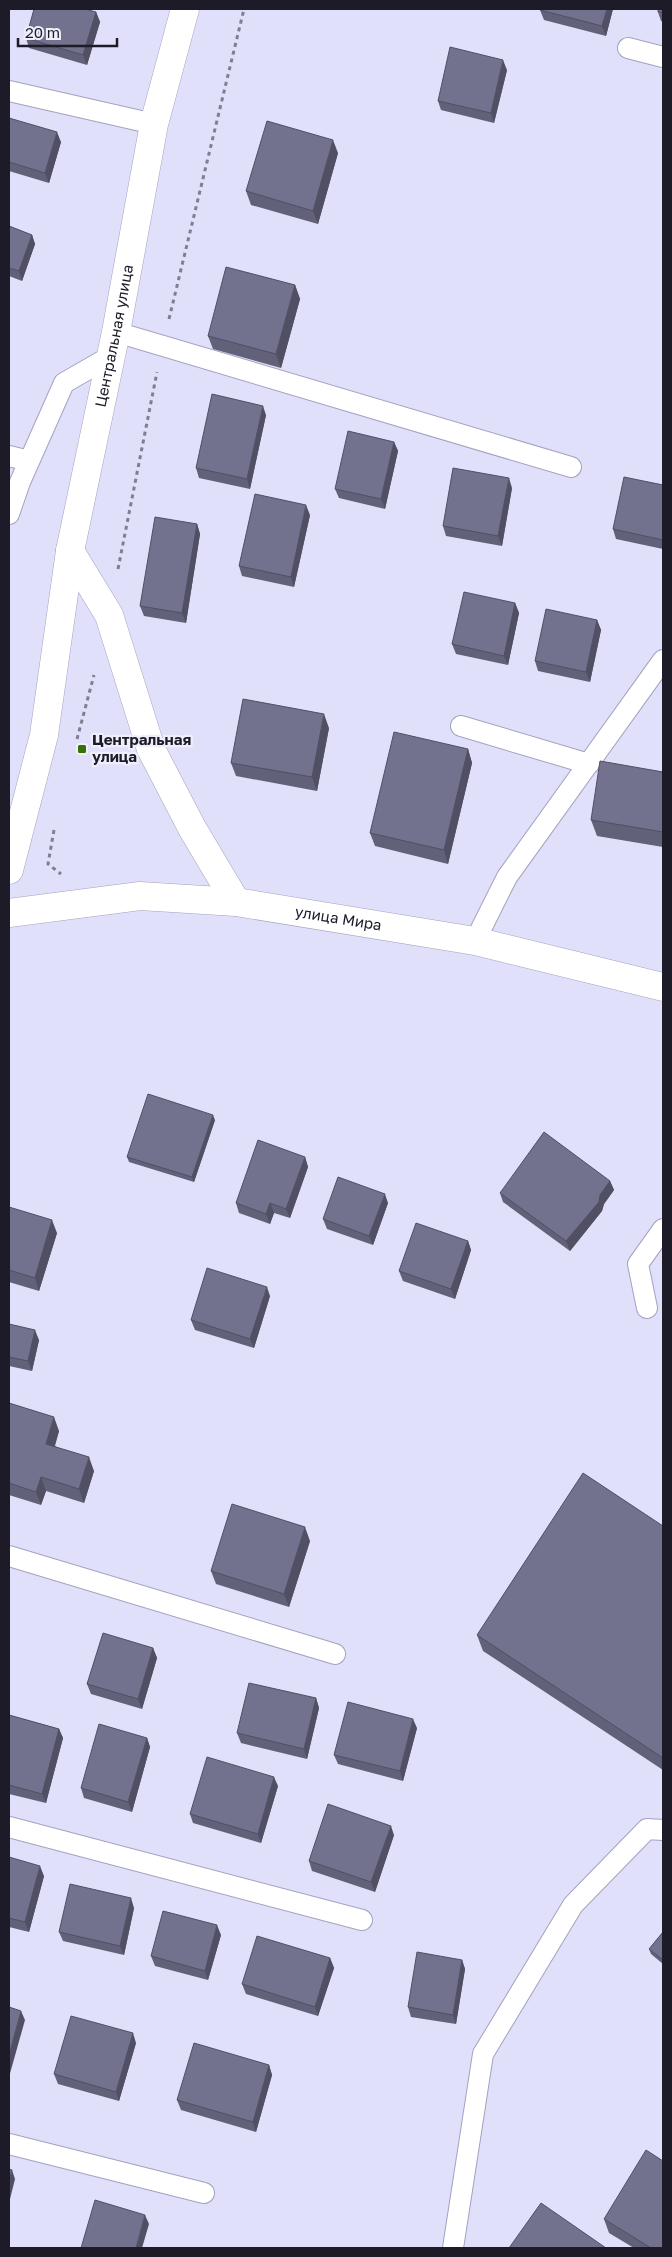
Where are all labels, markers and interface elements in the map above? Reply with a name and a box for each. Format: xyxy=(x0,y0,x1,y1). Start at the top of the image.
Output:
scale bar xyxy=(18,15,116,47)
text: 20 m xyxy=(25,23,60,41)
street label: Центральная улица xyxy=(90,263,136,409)
place label: Центральная улица xyxy=(92,730,191,765)
marker: Центральная улица xyxy=(76,743,88,755)
street label: улица Мира xyxy=(294,902,383,934)

